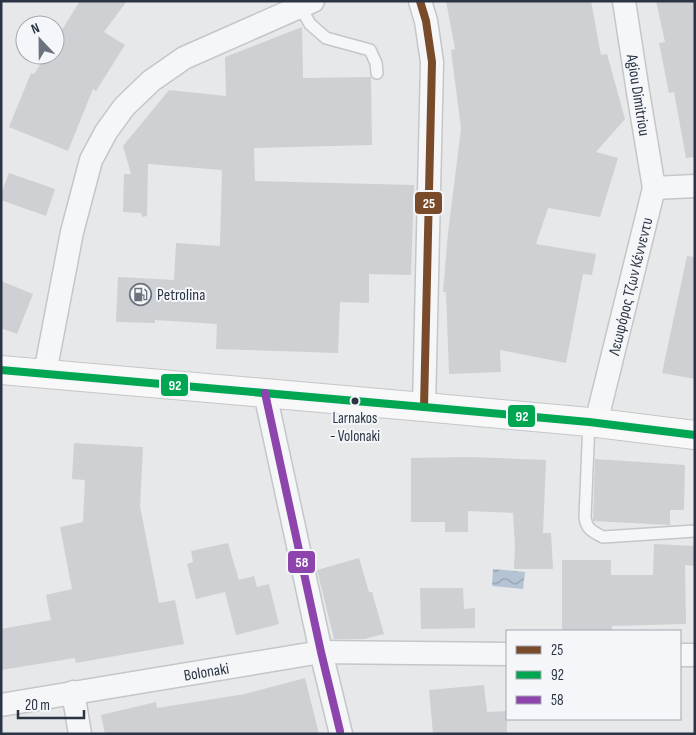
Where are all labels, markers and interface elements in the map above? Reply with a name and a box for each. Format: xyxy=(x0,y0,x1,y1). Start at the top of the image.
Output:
north arrow xyxy=(15,15,65,65)
text: N xyxy=(29,19,42,38)
street label: Agiou Dimitriou xyxy=(622,52,653,137)
line badge: 25 xyxy=(414,191,443,215)
text: 25 xyxy=(423,195,435,212)
street label: Λεωφόρος Τζων Κέννεντυ xyxy=(605,216,657,358)
fuel station icon: Petrolina xyxy=(129,282,153,306)
place label: Petrolina xyxy=(157,286,205,305)
line badge: 92 xyxy=(160,373,189,397)
text: 92 xyxy=(169,377,181,394)
marker: Larnakos - Volonaki xyxy=(350,396,360,406)
line badge: 92 xyxy=(507,404,536,428)
text: 92 xyxy=(516,408,528,425)
place label: Larnakos - Volonaki xyxy=(330,409,380,446)
line badge: 58 xyxy=(287,550,316,574)
text: 58 xyxy=(296,554,309,571)
legend xyxy=(506,630,681,720)
text: 25 xyxy=(551,641,563,660)
street label: Bolonaki xyxy=(182,659,230,686)
text: 92 xyxy=(551,666,564,685)
scale bar xyxy=(18,688,84,720)
text: 58 xyxy=(551,691,564,710)
text: 20 m xyxy=(25,696,50,715)

